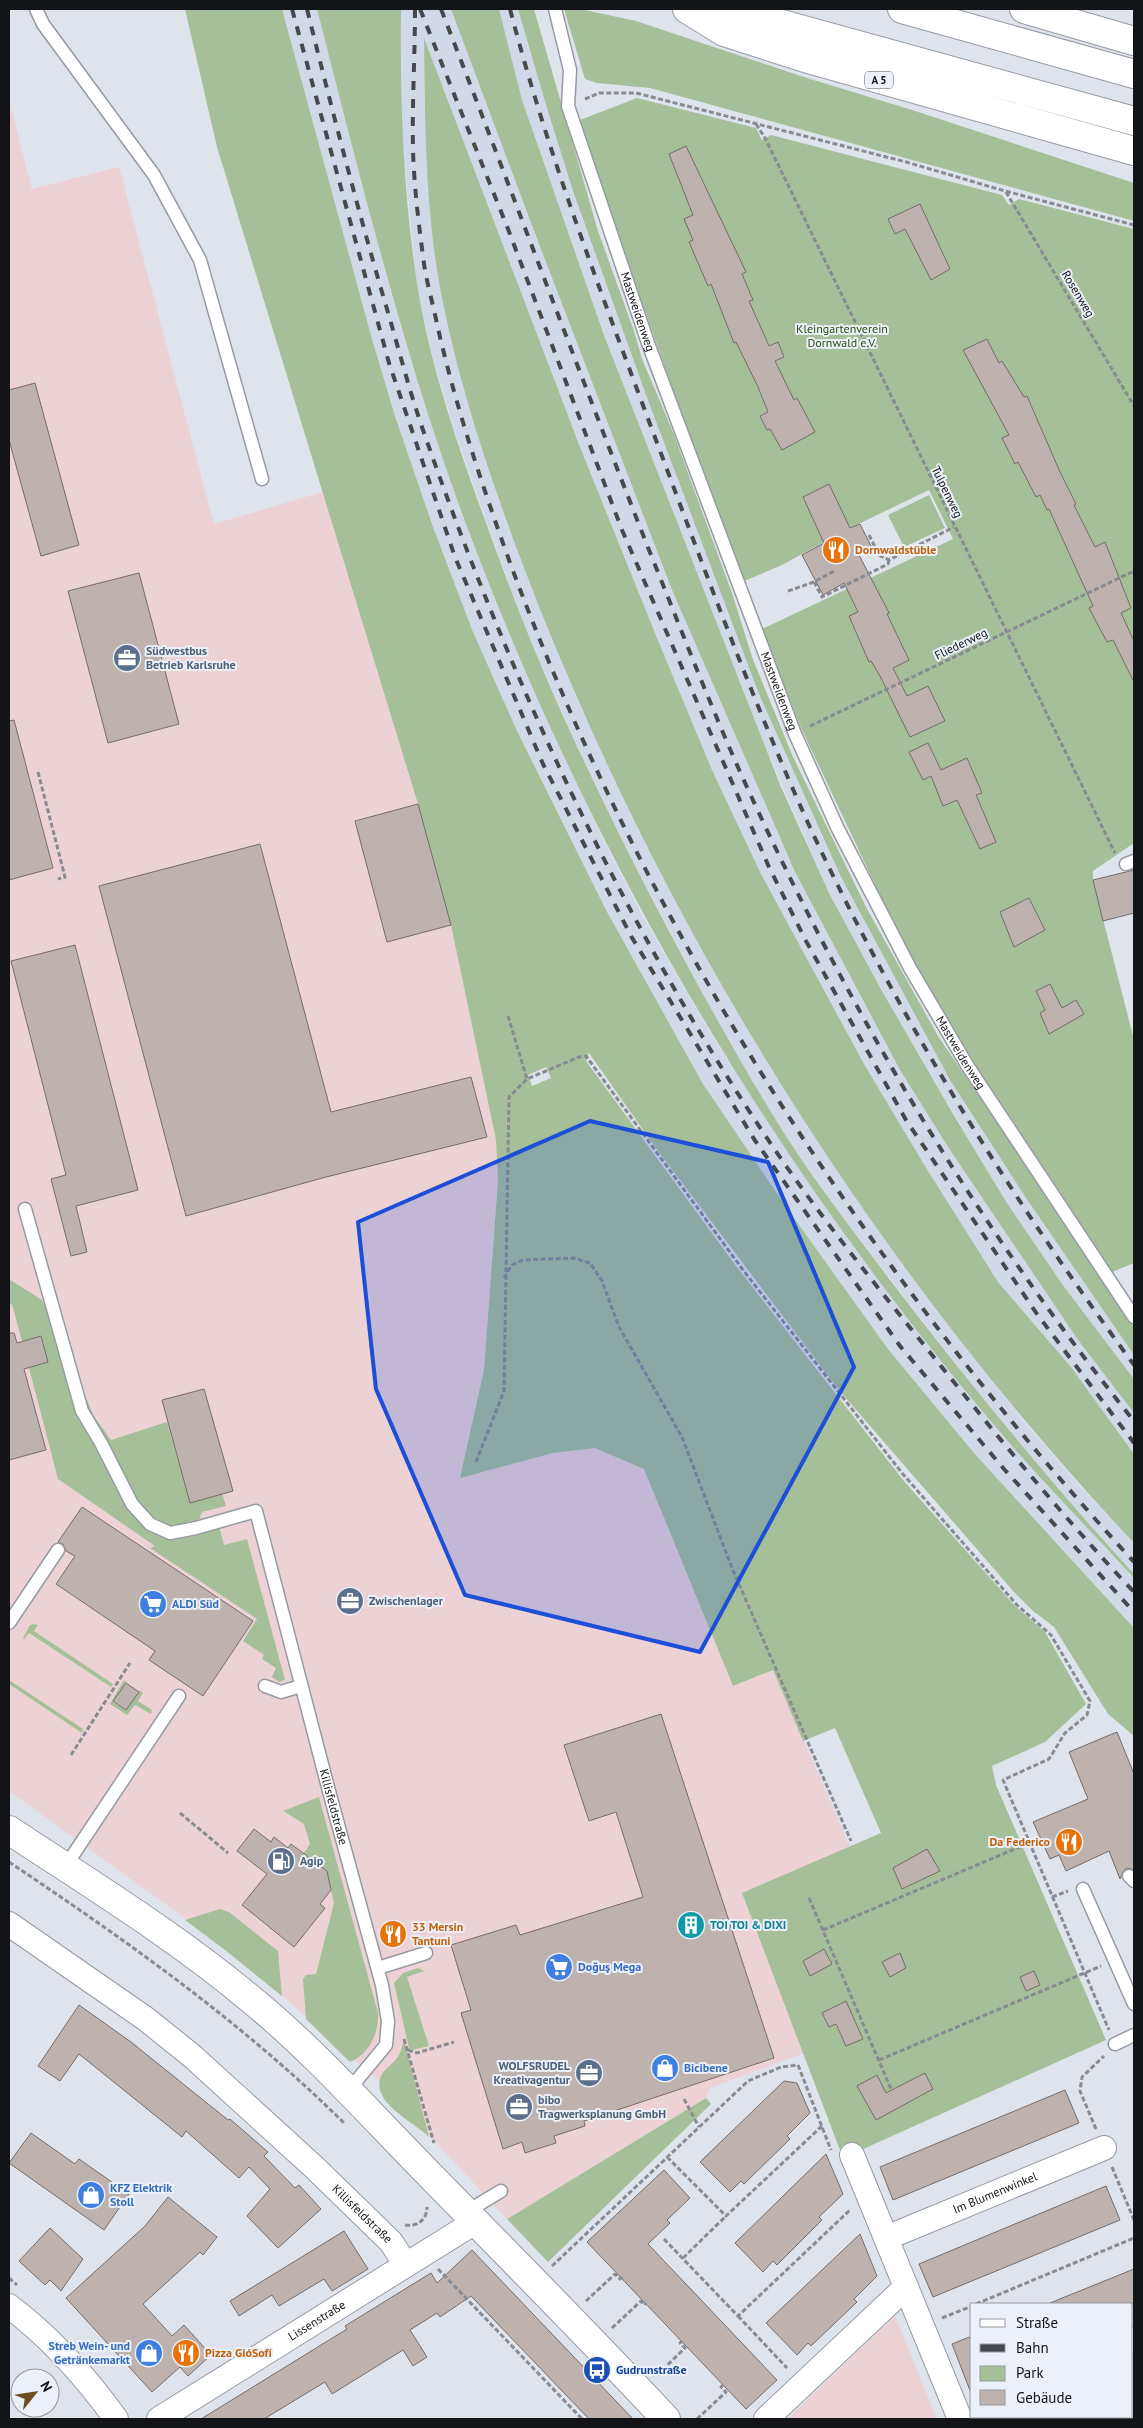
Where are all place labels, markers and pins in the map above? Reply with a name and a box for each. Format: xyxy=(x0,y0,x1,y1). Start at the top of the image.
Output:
restaurant icon: Dornwaldstüble xyxy=(821,535,851,565)
place label: Dornwaldstüble xyxy=(855,542,936,557)
office icon: Südwestbus Betrieb Karlsruhe xyxy=(112,643,142,673)
place label: Südwestbus Betrieb Karlsruhe xyxy=(146,643,236,672)
office icon: Zwischenlager xyxy=(335,1586,365,1616)
supermarket icon: ALDI Süd xyxy=(138,1589,168,1619)
place label: Zwischenlager xyxy=(369,1593,444,1608)
place label: ALDI Süd xyxy=(172,1596,219,1611)
restaurant icon: Da Federico xyxy=(1054,1827,1084,1857)
place label: Da Federico xyxy=(990,1834,1051,1849)
fuel station icon: Agip xyxy=(266,1846,296,1876)
place label: Agip xyxy=(300,1853,324,1868)
building icon: TOI TOI & DIXI xyxy=(676,1910,706,1940)
place label: TOI TOI & DIXI xyxy=(710,1917,786,1932)
restaurant icon: 33 Mersin Tantuni xyxy=(378,1919,408,1949)
place label: 33 Mersin Tantuni xyxy=(412,1919,463,1948)
supermarket icon: Doğuş Mega xyxy=(544,1952,574,1982)
place label: Doğuş Mega xyxy=(578,1959,641,1974)
shop icon: Bicibene xyxy=(650,2053,680,2083)
place label: WOLFSRUDEL Kreativagentur xyxy=(494,2058,571,2087)
office icon: WOLFSRUDEL Kreativagentur xyxy=(574,2058,604,2088)
place label: Bicibene xyxy=(684,2060,728,2075)
office icon: bibo Tragwerksplanung GmbH xyxy=(504,2092,534,2122)
place label: bibo Tragwerksplanung GmbH xyxy=(538,2092,666,2121)
shop icon: KFZ Elektrik Stoll xyxy=(76,2180,106,2210)
place label: KFZ Elektrik Stoll xyxy=(110,2180,172,2209)
place label: Streb Wein- und Getränkemarkt xyxy=(49,2338,131,2367)
shop icon: Streb Wein- und Getränkemarkt xyxy=(134,2338,164,2368)
restaurant icon: Pizza GióSofí xyxy=(171,2338,201,2368)
place label: Pizza GióSofí xyxy=(205,2345,272,2360)
bus stop icon: Gudrunstraße xyxy=(582,2355,612,2385)
place label: Gudrunstraße xyxy=(616,2362,687,2377)

